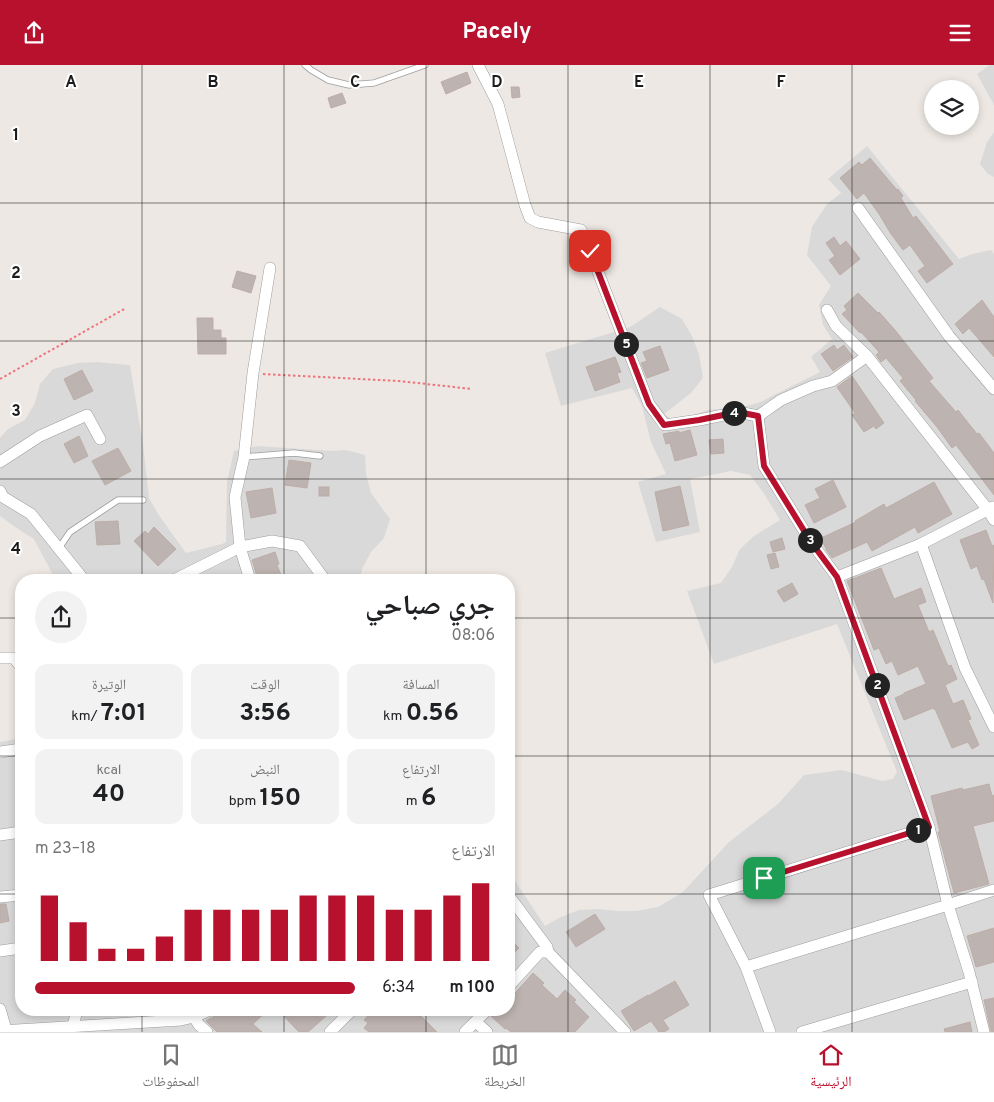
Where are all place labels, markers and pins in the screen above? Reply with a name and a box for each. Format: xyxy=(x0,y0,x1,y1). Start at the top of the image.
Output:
pin xyxy=(569,230,611,272)
pin: 5 xyxy=(614,331,638,357)
pin: 4 xyxy=(722,401,746,425)
pin: 3 xyxy=(798,527,822,553)
pin: 2 xyxy=(864,673,890,697)
pin: 1 xyxy=(906,817,930,843)
pin xyxy=(743,857,785,899)

